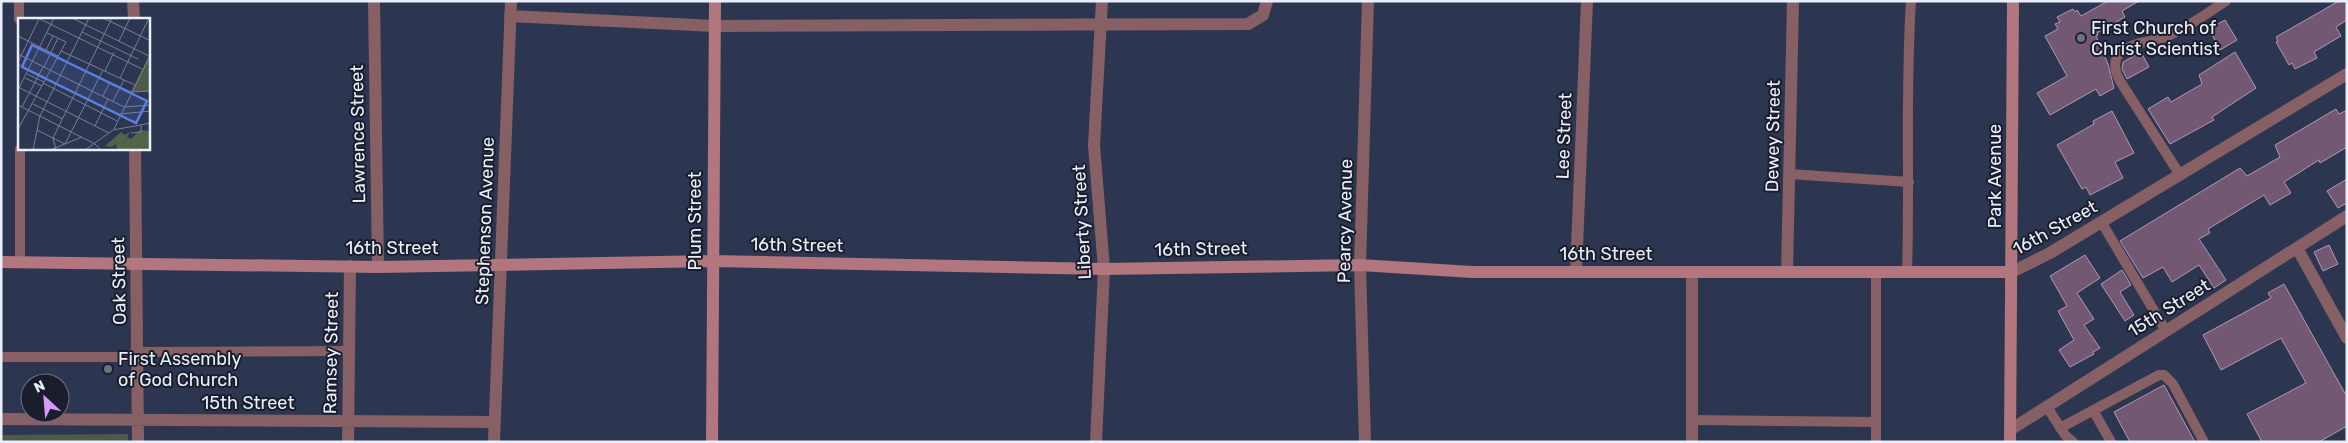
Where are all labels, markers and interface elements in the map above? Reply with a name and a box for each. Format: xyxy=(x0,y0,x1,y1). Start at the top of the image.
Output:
place label: First Church of Christ Scientist xyxy=(2091,17,2220,60)
inset map xyxy=(18,18,150,150)
marker: First Church of Christ Scientist xyxy=(2075,32,2087,44)
street label: Lawrence Street xyxy=(346,65,370,203)
street label: Dewey Street xyxy=(1761,80,1785,192)
street label: Lee Street xyxy=(1551,92,1577,180)
street label: Park Avenue xyxy=(1984,124,2006,228)
street label: Stephenson Avenue xyxy=(471,136,499,306)
street label: Pearcy Avenue xyxy=(1333,159,1357,283)
street label: Liberty Street xyxy=(1068,164,1096,280)
street label: Plum Street xyxy=(684,171,706,271)
street label: 16th Street xyxy=(2009,196,2101,260)
street label: 16th Street xyxy=(750,233,844,257)
street label: Oak Street xyxy=(107,237,131,325)
street label: 16th Street xyxy=(345,237,439,259)
street label: 16th Street xyxy=(1154,237,1248,261)
street label: 16th Street xyxy=(1559,243,1653,265)
street label: 15th Street xyxy=(2124,274,2214,342)
street label: Ramsey Street xyxy=(319,292,343,414)
place label: First Assembly of God Church xyxy=(118,348,241,391)
marker: First Assembly of God Church xyxy=(102,363,114,375)
north arrow xyxy=(20,373,70,423)
text: N xyxy=(31,377,48,397)
street label: 15th Street xyxy=(202,392,294,414)

